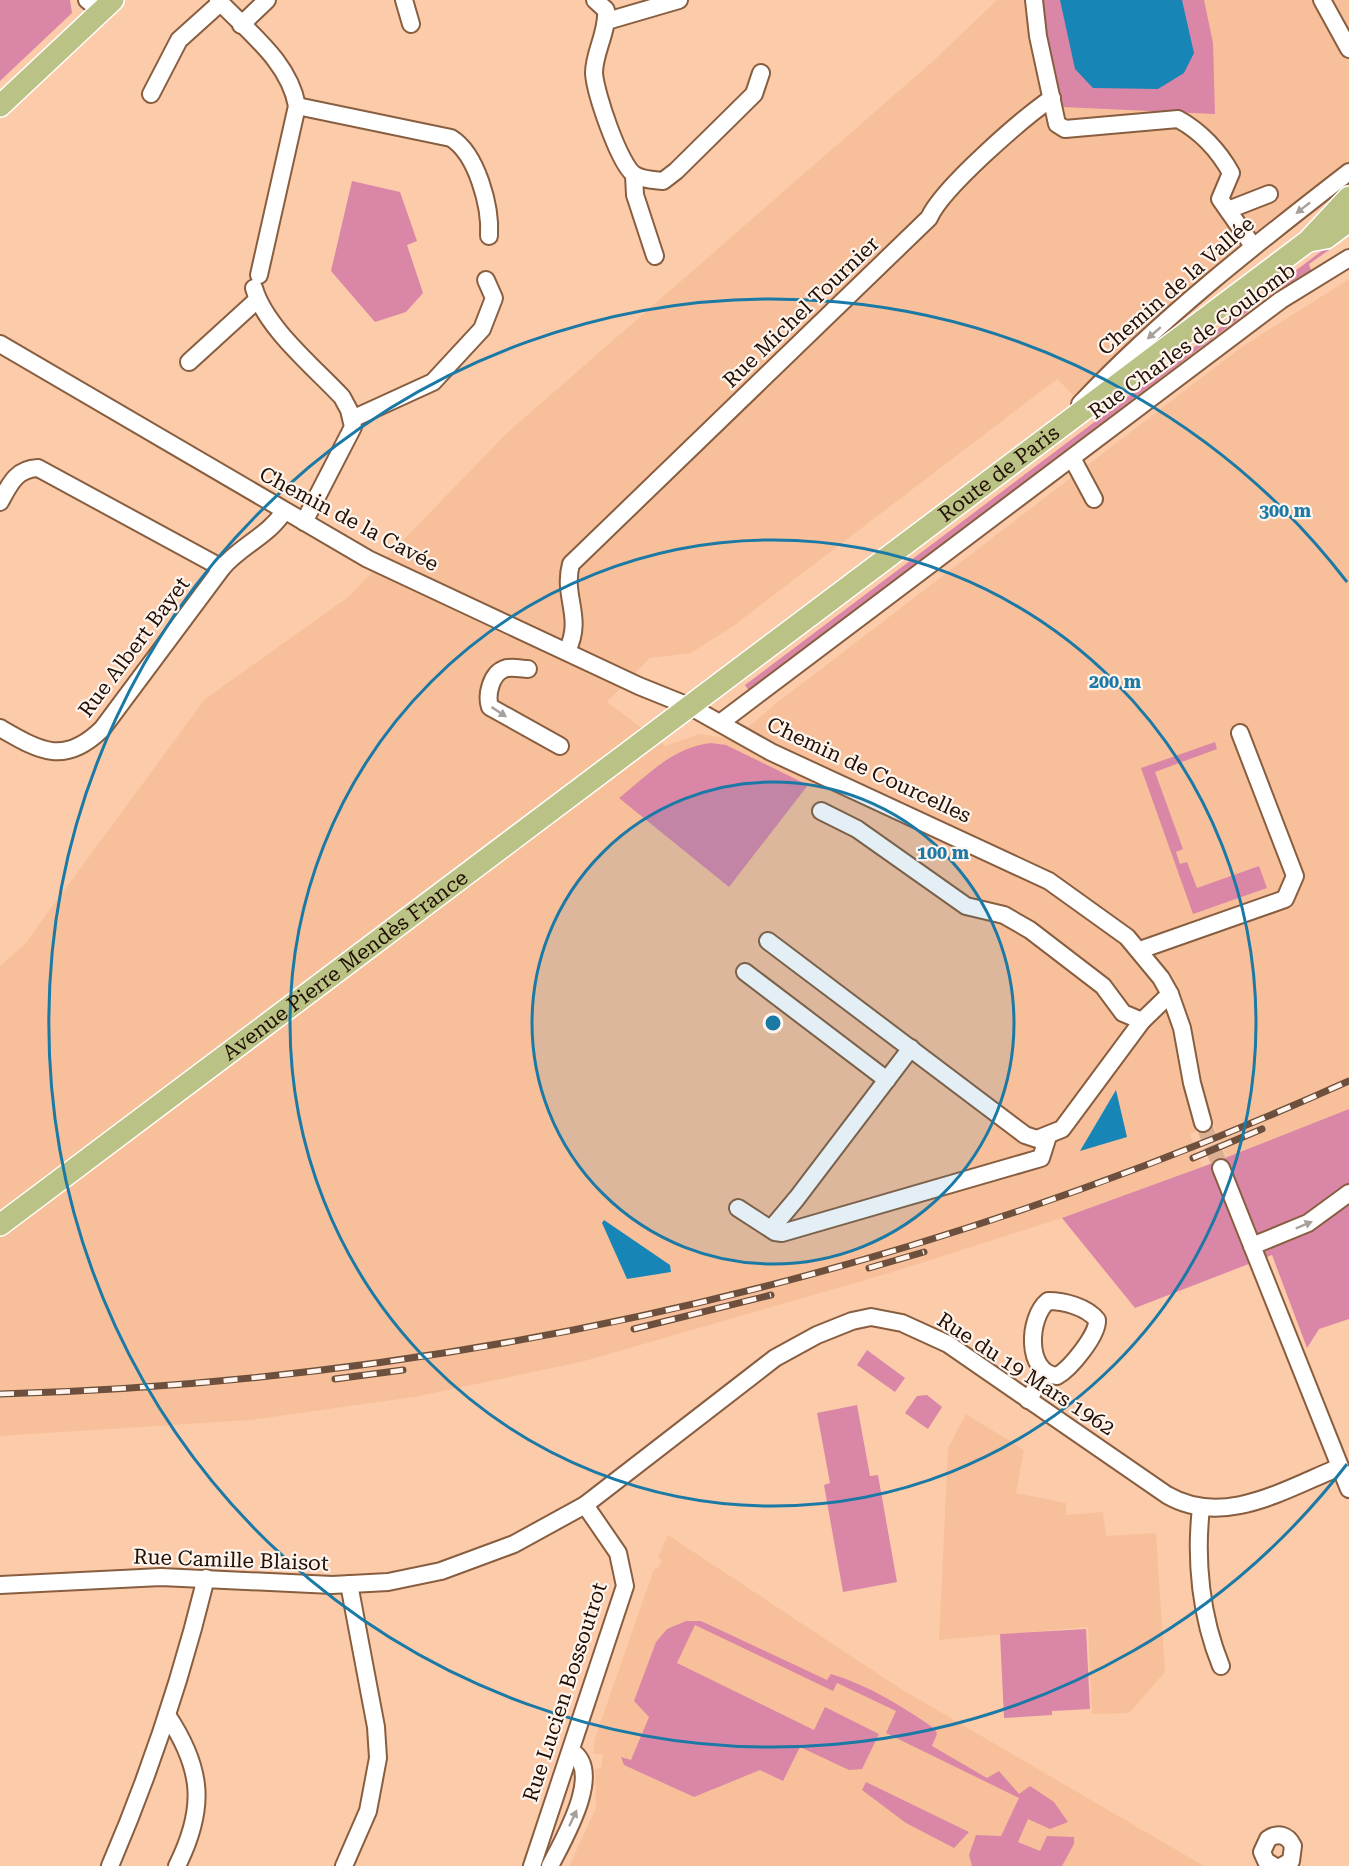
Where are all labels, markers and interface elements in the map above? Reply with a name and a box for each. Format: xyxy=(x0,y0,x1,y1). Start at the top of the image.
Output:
one-way arrow xyxy=(1295,201,1311,214)
street label: Chemin de la Vallée xyxy=(1093,212,1259,360)
street label: Rue Michel Tournier xyxy=(718,231,884,393)
street label: Rue Charles de Coulomb xyxy=(1084,258,1300,424)
one-way arrow xyxy=(1147,326,1162,339)
street label: Route de Paris xyxy=(934,420,1064,527)
street label: Chemin de la Cavée xyxy=(255,462,443,576)
text: 300 m xyxy=(1259,500,1312,521)
street label: Rue Albert Bayet xyxy=(74,572,195,722)
text: 200 m xyxy=(1089,671,1142,692)
one-way arrow xyxy=(490,707,507,718)
street label: Chemin de Courcelles xyxy=(763,712,975,828)
text: 100 m xyxy=(917,842,970,863)
street label: Avenue Pierre Mendès France xyxy=(218,865,473,1065)
centre of rings xyxy=(763,1013,783,1033)
one-way arrow xyxy=(1295,1220,1313,1230)
street label: Rue du 19 Mars 1962 xyxy=(933,1308,1119,1440)
street label: Rue Camille Blaisot xyxy=(133,1545,329,1575)
street label: Rue Lucien Bossoutrot xyxy=(518,1579,612,1805)
one-way arrow xyxy=(569,1809,578,1826)

